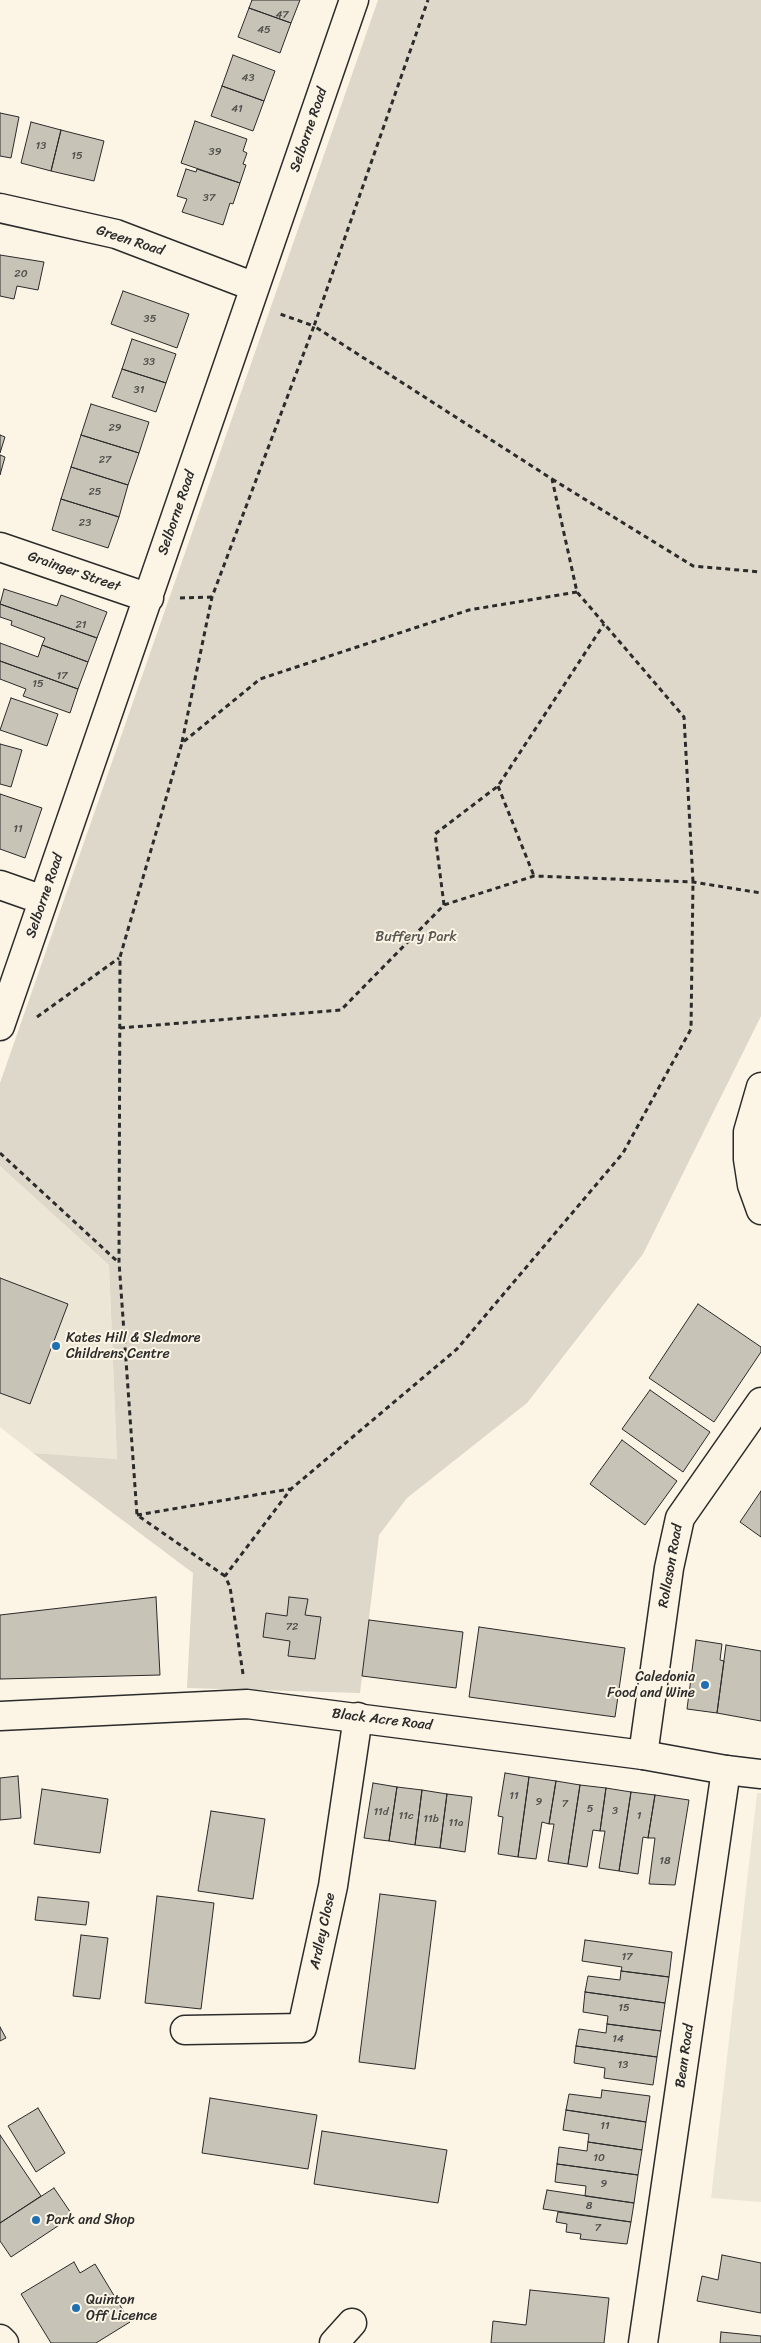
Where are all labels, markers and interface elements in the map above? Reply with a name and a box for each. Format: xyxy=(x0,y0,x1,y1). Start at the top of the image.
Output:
house number: 47 xyxy=(275,8,289,22)
house number: 45 xyxy=(257,23,271,37)
house number: 43 xyxy=(242,71,254,85)
street label: Selborne Road xyxy=(287,86,331,174)
house number: 41 xyxy=(231,102,243,116)
house number: 13 xyxy=(36,139,46,153)
house number: 39 xyxy=(209,145,221,159)
house number: 15 xyxy=(71,149,83,163)
house number: 37 xyxy=(203,191,215,205)
street label: Green Road xyxy=(94,222,166,260)
house number: 20 xyxy=(14,267,28,281)
house number: 35 xyxy=(144,312,156,326)
house number: 33 xyxy=(143,355,155,369)
house number: 31 xyxy=(134,383,144,397)
house number: 29 xyxy=(108,421,122,435)
house number: 27 xyxy=(99,453,111,467)
street label: Selborne Road xyxy=(155,469,199,557)
house number: 25 xyxy=(88,485,102,499)
house number: 23 xyxy=(79,516,91,530)
street label: Grainger Street xyxy=(26,548,122,596)
house number: 21 xyxy=(75,618,87,632)
house number: 17 xyxy=(57,669,67,683)
house number: 15 xyxy=(32,677,44,691)
house number: 11 xyxy=(13,822,23,836)
street label: Selborne Road xyxy=(23,852,67,940)
park label: Buffery Park xyxy=(375,929,457,945)
place label: Kates Hill & Sledmore Childrens Centre xyxy=(66,1330,201,1362)
marker: Kates Hill & Sledmore Childrens Centre xyxy=(50,1340,62,1352)
street label: Rollason Road xyxy=(655,1523,687,1609)
house number: 72 xyxy=(286,1620,298,1634)
place label: Caledonia Food and Wine xyxy=(607,1669,695,1701)
marker: Caledonia Food and Wine xyxy=(699,1679,711,1691)
street label: Black Acre Road xyxy=(331,1706,433,1734)
house number: 11 xyxy=(509,1789,519,1803)
house number: 9 xyxy=(536,1795,542,1809)
house number: 7 xyxy=(562,1797,568,1811)
house number: 5 xyxy=(587,1802,593,1816)
house number: 3 xyxy=(612,1804,618,1818)
house number: 11d xyxy=(373,1805,389,1819)
house number: 11c xyxy=(399,1809,413,1823)
house number: 1 xyxy=(637,1809,641,1823)
house number: 11b xyxy=(423,1812,439,1826)
house number: 11a xyxy=(449,1816,463,1830)
house number: 18 xyxy=(659,1854,671,1868)
street label: Ardley Close xyxy=(307,1891,339,1971)
house number: 17 xyxy=(622,1950,632,1964)
house number: 15 xyxy=(618,2001,630,2015)
street label: Bean Road xyxy=(672,2023,698,2089)
house number: 14 xyxy=(612,2032,624,2046)
house number: 13 xyxy=(618,2058,628,2072)
house number: 11 xyxy=(600,2119,610,2133)
house number: 10 xyxy=(593,2151,605,2165)
house number: 9 xyxy=(601,2177,607,2191)
house number: 8 xyxy=(586,2199,592,2213)
place label: Park and Shop xyxy=(46,2212,135,2228)
marker: Park and Shop xyxy=(30,2214,42,2226)
house number: 7 xyxy=(595,2221,601,2235)
place label: Quinton Off Licence xyxy=(86,2292,157,2324)
marker: Quinton Off Licence xyxy=(70,2302,82,2314)

